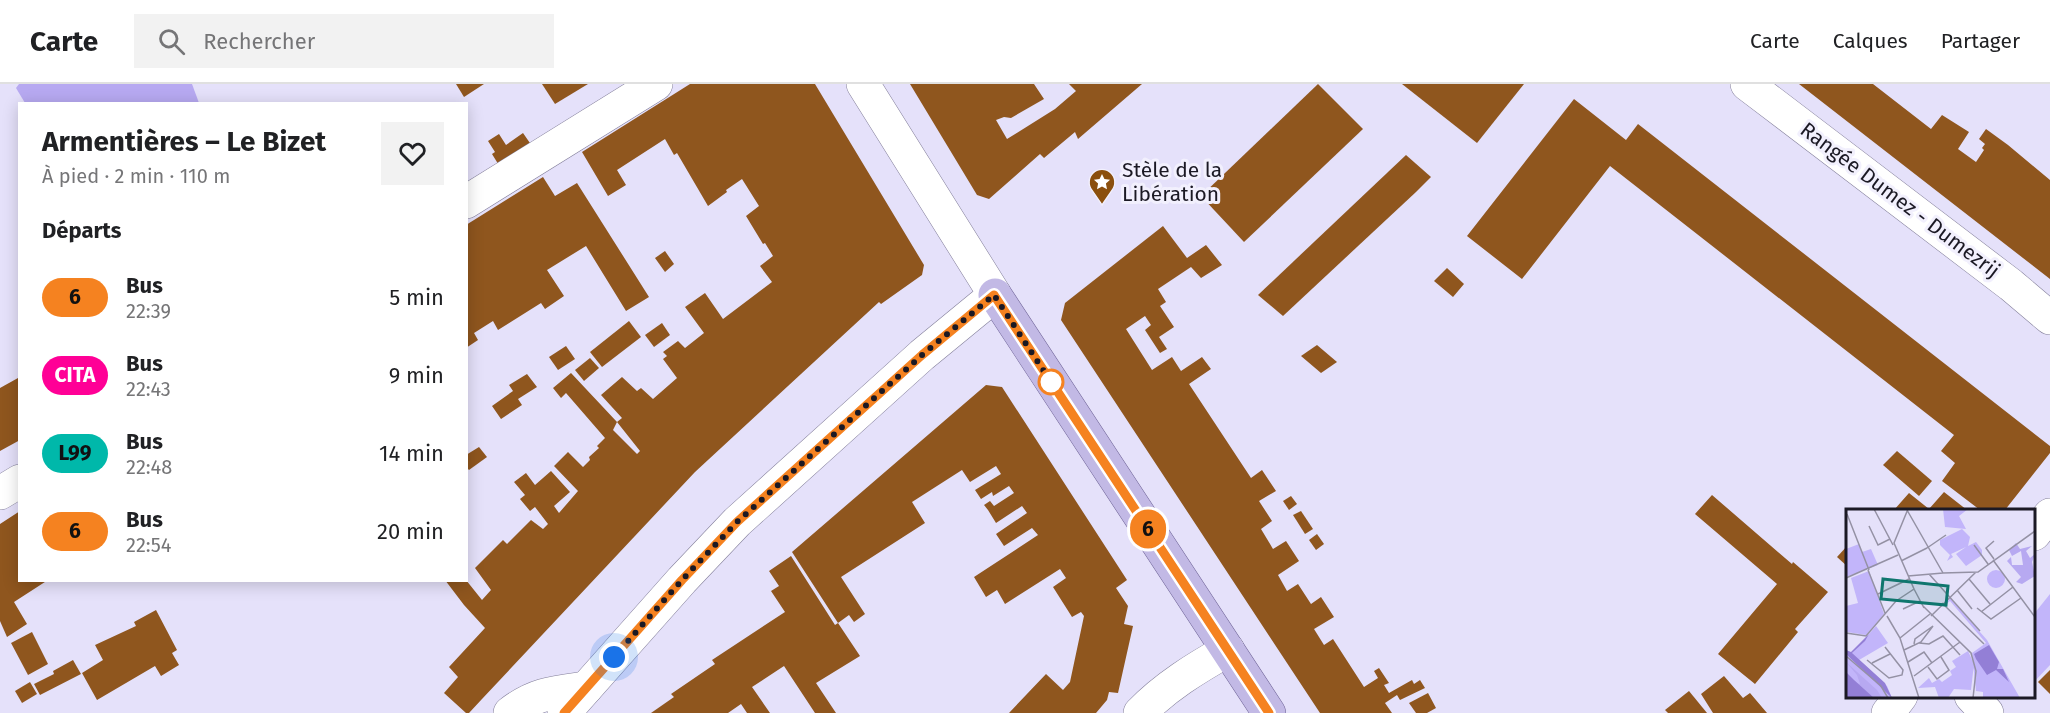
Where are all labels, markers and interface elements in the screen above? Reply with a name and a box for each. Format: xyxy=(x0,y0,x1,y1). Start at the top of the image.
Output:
search box xyxy=(134,14,554,68)
text: Carte xyxy=(30,25,98,58)
icon: search xyxy=(155,25,188,58)
text: Rechercher xyxy=(203,28,315,55)
text: Carte xyxy=(1750,28,1800,54)
text: Calques xyxy=(1833,28,1908,54)
text: Partager xyxy=(1941,28,2020,54)
street label: Rangée Dumez - Dumezrij xyxy=(1795,116,2005,284)
button: heart xyxy=(381,122,444,185)
text: Armentières – Le Bizet xyxy=(42,125,326,158)
place label: Stèle de la Libération xyxy=(1122,157,1222,207)
text: À pied · 2 min · 110 m xyxy=(42,164,230,188)
place icon: Stèle de la Libération xyxy=(1087,167,1117,205)
text: Départs xyxy=(42,217,121,244)
text: Bus xyxy=(126,272,163,299)
text: 6 xyxy=(69,284,81,310)
text: 5 min xyxy=(389,284,444,311)
text: 22:39 xyxy=(126,299,171,323)
text: Bus xyxy=(126,350,163,377)
text: CITA xyxy=(55,362,95,388)
text: 9 min xyxy=(389,362,444,389)
unlabelled marker xyxy=(1038,369,1064,395)
text: 22:43 xyxy=(126,377,171,401)
text: Bus xyxy=(126,428,163,455)
text: L99 xyxy=(58,440,92,466)
text: 14 min xyxy=(379,440,444,467)
text: 22:48 xyxy=(126,455,172,479)
text: Bus xyxy=(126,506,163,533)
inset map xyxy=(1846,509,2035,698)
line badge: 6 xyxy=(1128,510,1168,548)
text: 6 xyxy=(1142,516,1154,542)
text: 6 xyxy=(69,518,81,544)
text: 20 min xyxy=(377,518,444,545)
text: 22:54 xyxy=(126,533,171,557)
your location xyxy=(599,642,629,672)

